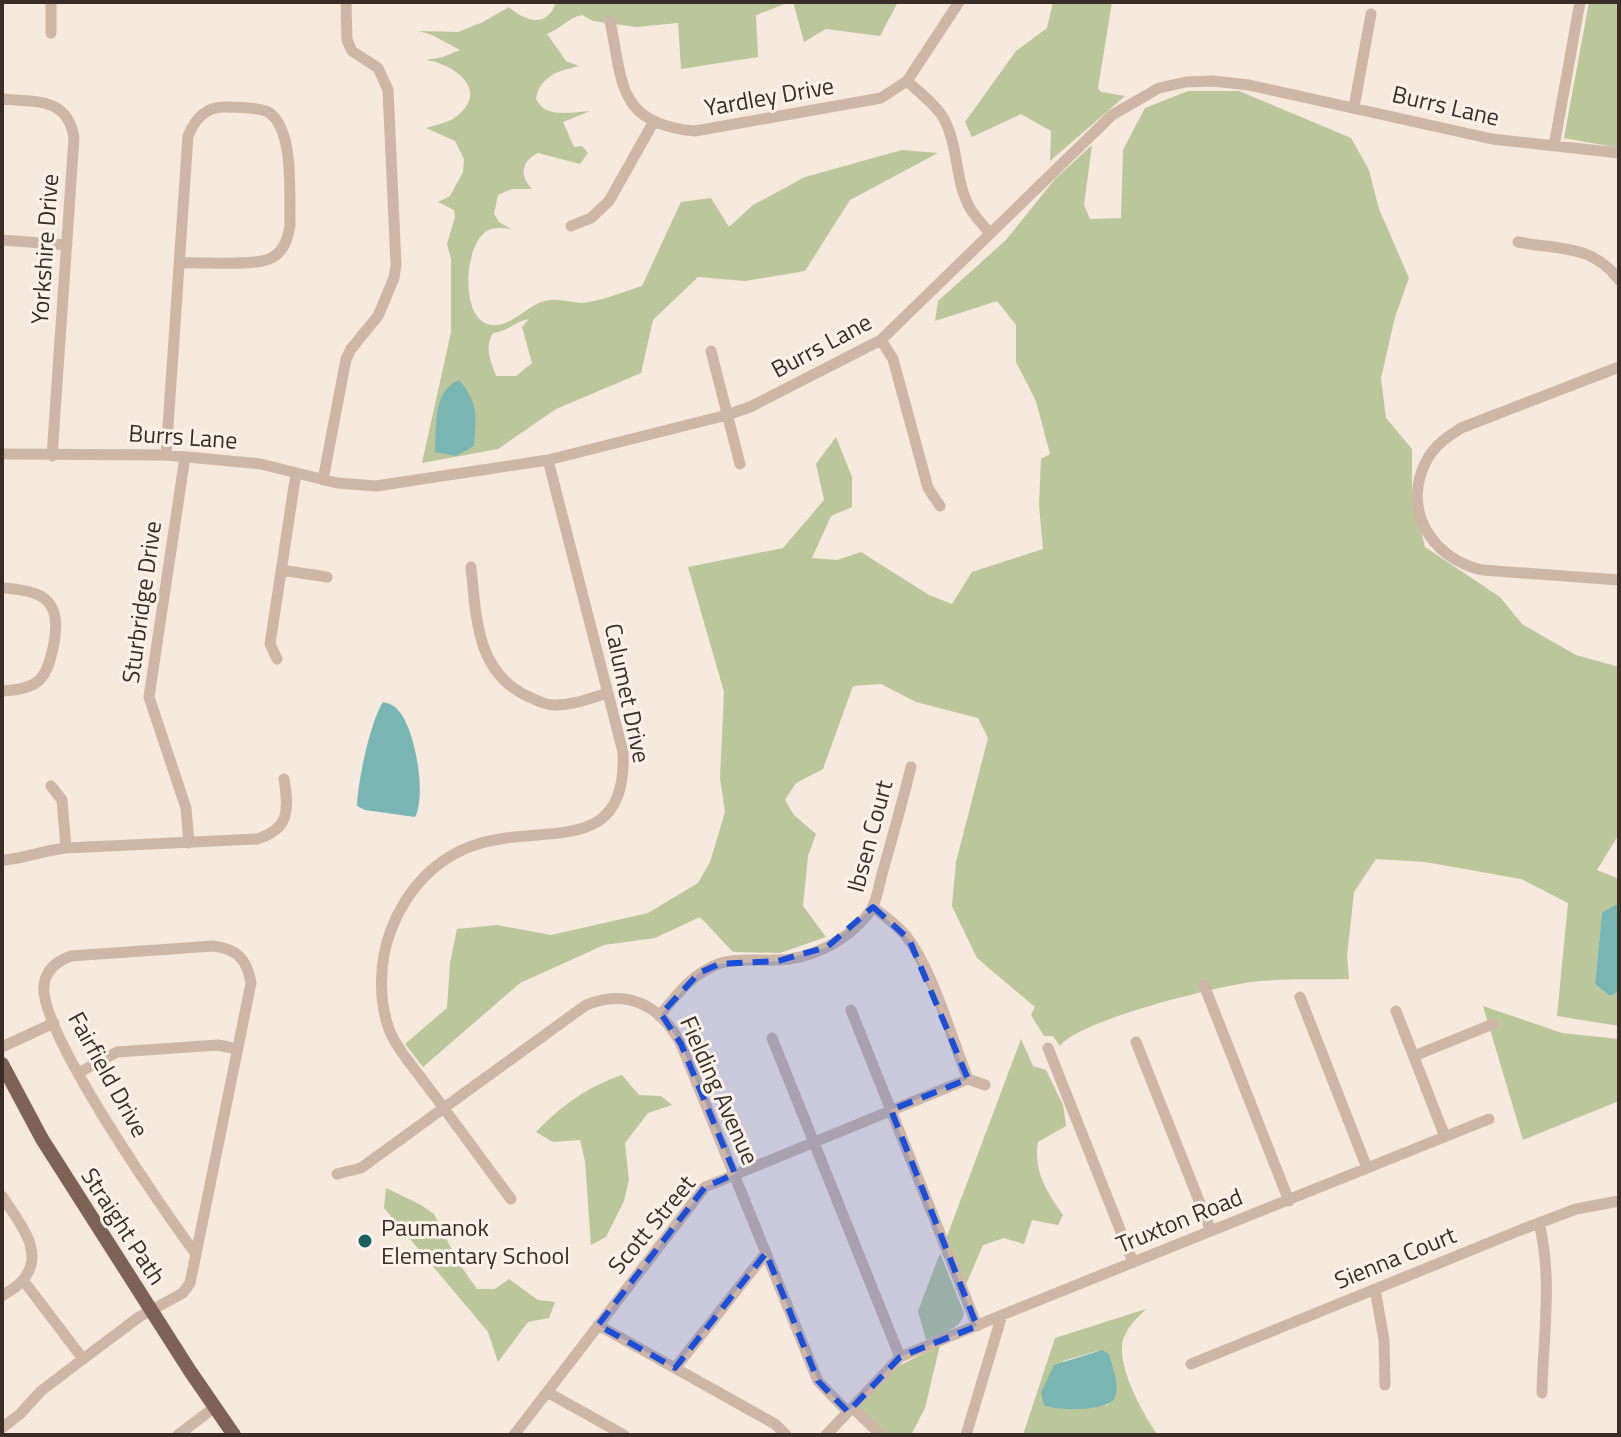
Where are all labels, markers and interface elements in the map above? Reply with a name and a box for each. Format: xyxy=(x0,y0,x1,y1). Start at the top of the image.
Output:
street label: Yardley Drive xyxy=(701,67,837,125)
street label: Burrs Lane xyxy=(1389,75,1503,135)
street label: Yorkshire Drive xyxy=(21,172,67,326)
street label: Burrs Lane xyxy=(764,303,878,387)
street label: Burrs Lane xyxy=(127,414,239,458)
street label: Sturbridge Drive xyxy=(112,519,170,685)
street label: Calumet Drive xyxy=(596,620,660,766)
street label: Ibsen Court xyxy=(837,775,901,896)
street label: Fairfield Drive xyxy=(60,1005,158,1143)
street label: Fielding Avenue xyxy=(671,1010,769,1170)
street label: Straight Path xyxy=(73,1160,175,1292)
street label: Scott Street xyxy=(599,1166,704,1281)
street label: Truxton Road xyxy=(1110,1178,1248,1262)
place label: Paumanok Elementary School xyxy=(381,1209,570,1273)
street label: Sienna Court xyxy=(1329,1216,1462,1298)
marker: Paumanok Elementary School xyxy=(356,1232,374,1250)

